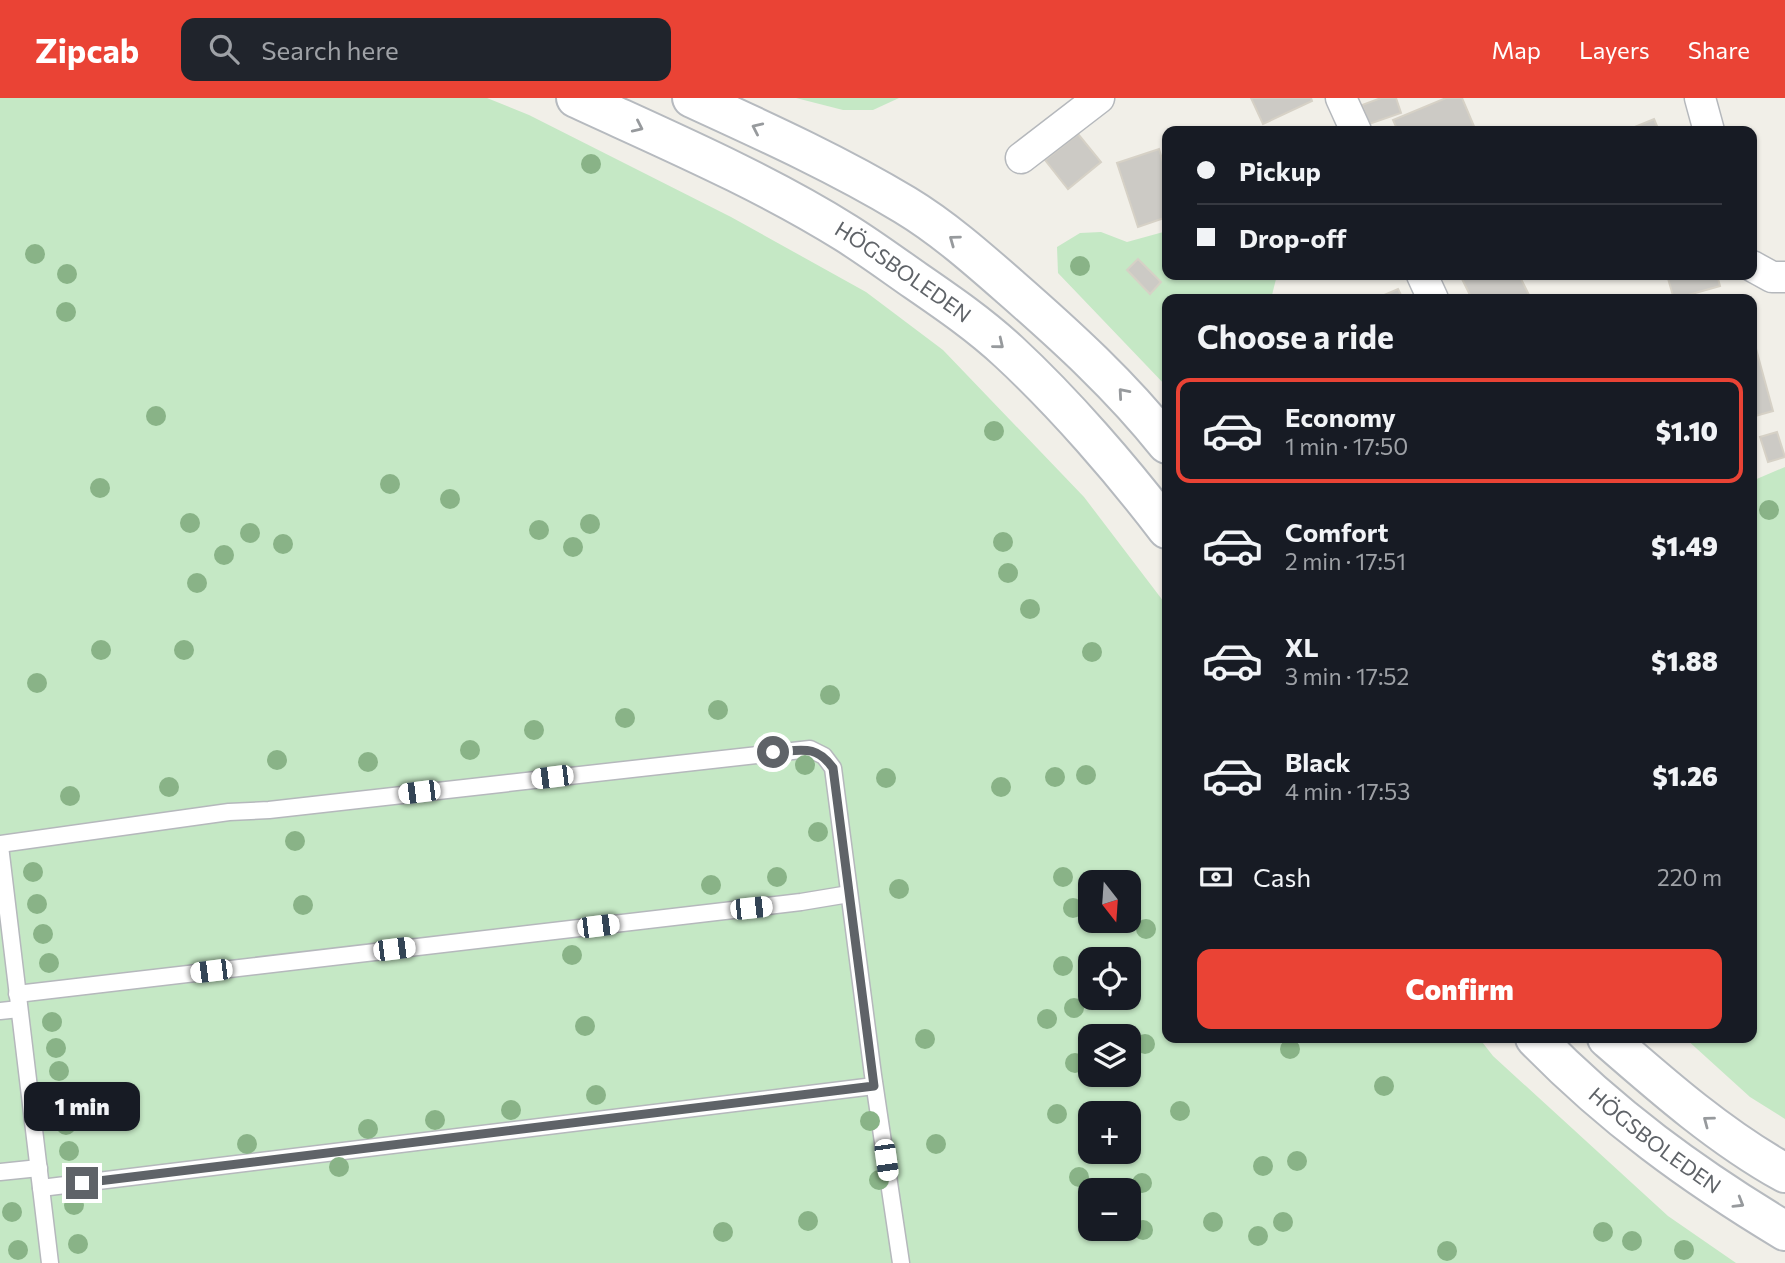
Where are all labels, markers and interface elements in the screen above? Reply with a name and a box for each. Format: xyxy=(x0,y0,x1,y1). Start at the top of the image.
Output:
search box xyxy=(181,18,671,81)
text: Zipcab xyxy=(35,29,139,70)
icon: search xyxy=(205,30,243,68)
text: Search here xyxy=(261,34,399,65)
text: Map xyxy=(1492,35,1541,64)
text: Layers xyxy=(1579,35,1650,64)
text: Share xyxy=(1688,35,1750,64)
one-way arrow xyxy=(631,119,643,133)
one-way arrow xyxy=(752,122,764,136)
text: Pickup xyxy=(1239,155,1321,186)
street label: HÖGSBOLEDEN xyxy=(831,215,976,327)
text: Drop-off xyxy=(1239,222,1346,253)
one-way arrow xyxy=(949,236,962,248)
text: Choose a ride xyxy=(1197,316,1394,356)
one-way arrow xyxy=(991,336,1004,348)
one-way arrow xyxy=(1119,388,1131,401)
icon: car xyxy=(1201,399,1264,462)
text: Economy xyxy=(1285,401,1396,432)
text: $1.10 xyxy=(1656,415,1718,446)
text: 1 min · 17:50 xyxy=(1285,432,1408,460)
icon: car xyxy=(1201,514,1264,577)
text: Comfort xyxy=(1285,516,1388,547)
text: $1.49 xyxy=(1651,530,1718,561)
text: 2 min · 17:51 xyxy=(1285,547,1406,575)
icon: car xyxy=(1201,629,1264,692)
text: XL xyxy=(1285,631,1319,662)
text: $1.88 xyxy=(1651,645,1718,676)
text: 3 min · 17:52 xyxy=(1285,662,1409,690)
route start xyxy=(757,736,789,768)
icon: car xyxy=(1201,744,1264,807)
text: Black xyxy=(1285,746,1351,777)
text: $1.26 xyxy=(1652,760,1718,791)
car xyxy=(530,764,575,790)
text: 4 min · 17:53 xyxy=(1285,777,1410,805)
car xyxy=(397,779,442,805)
icon: cash xyxy=(1197,858,1235,896)
text: Cash xyxy=(1253,861,1311,892)
text: 220 m xyxy=(1657,863,1722,891)
north arrow xyxy=(1078,870,1141,933)
map controls xyxy=(1078,870,1141,1241)
car xyxy=(730,895,773,921)
car xyxy=(576,913,621,939)
car xyxy=(372,936,417,962)
button: locate xyxy=(1078,947,1141,1010)
button: Confirm xyxy=(1197,949,1722,1029)
car xyxy=(189,958,234,984)
button: layers xyxy=(1078,1024,1141,1087)
street label: HÖGSBOLEDEN xyxy=(1584,1081,1726,1198)
callout: 1 min xyxy=(24,1082,140,1130)
text: 1 min xyxy=(54,1092,110,1120)
button: + xyxy=(1078,1101,1141,1164)
one-way arrow xyxy=(1703,1116,1716,1129)
car xyxy=(873,1138,900,1182)
route end xyxy=(66,1167,98,1199)
button: − xyxy=(1078,1178,1141,1241)
one-way arrow xyxy=(1732,1195,1745,1208)

